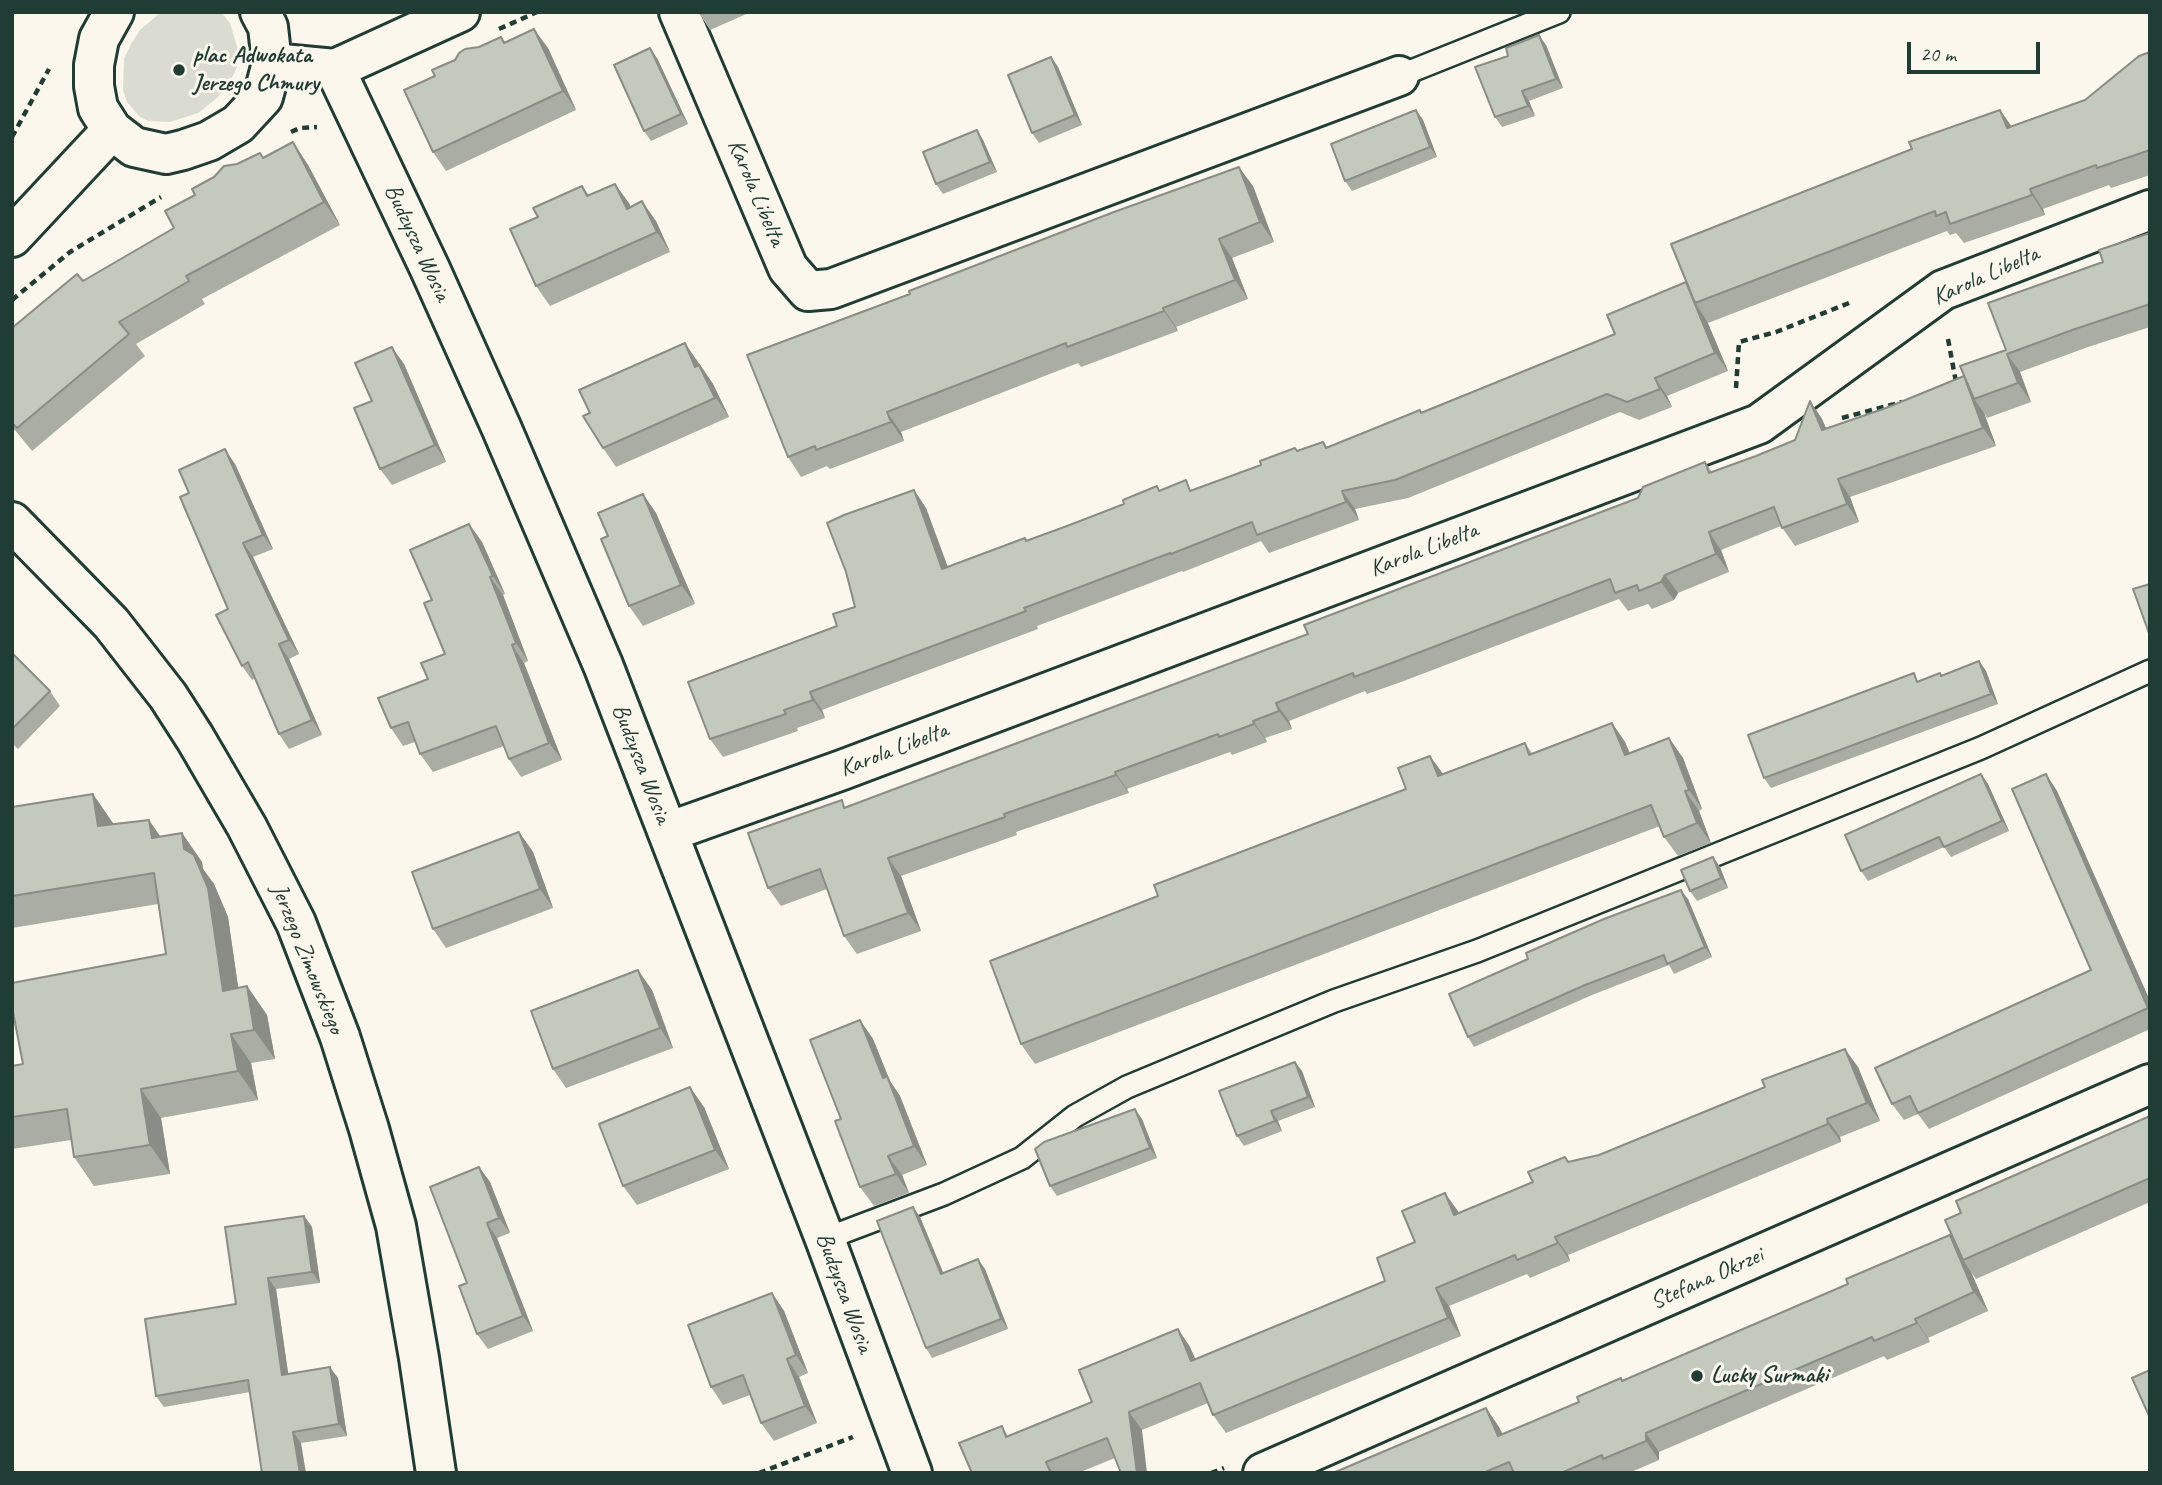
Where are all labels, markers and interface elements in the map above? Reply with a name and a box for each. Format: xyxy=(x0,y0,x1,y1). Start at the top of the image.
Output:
scale bar xyxy=(1910,28,2043,72)
text: 20 m xyxy=(1920,41,1956,67)
place label: plac Adwokata Jerzego Chmury xyxy=(193,42,319,98)
marker: plac Adwokata Jerzego Chmury xyxy=(171,62,187,78)
street label: Karola Libelta xyxy=(721,135,791,251)
street label: Budzysza Wosia xyxy=(377,180,457,306)
street label: Karola Libelta xyxy=(1928,240,2044,312)
street label: Karola Libelta xyxy=(1366,516,1482,584)
street label: Budzysza Wosia xyxy=(605,700,677,828)
street label: Karola Libelta xyxy=(836,716,952,784)
street label: Jerzego Zimowskiego xyxy=(264,880,350,1038)
street label: Budzysza Wosia xyxy=(809,1229,879,1357)
street label: Stefana Okrzei xyxy=(1646,1241,1768,1317)
place label: Lucky Surmaki xyxy=(1711,1362,1828,1390)
marker: Lucky Surmaki xyxy=(1689,1368,1705,1384)

